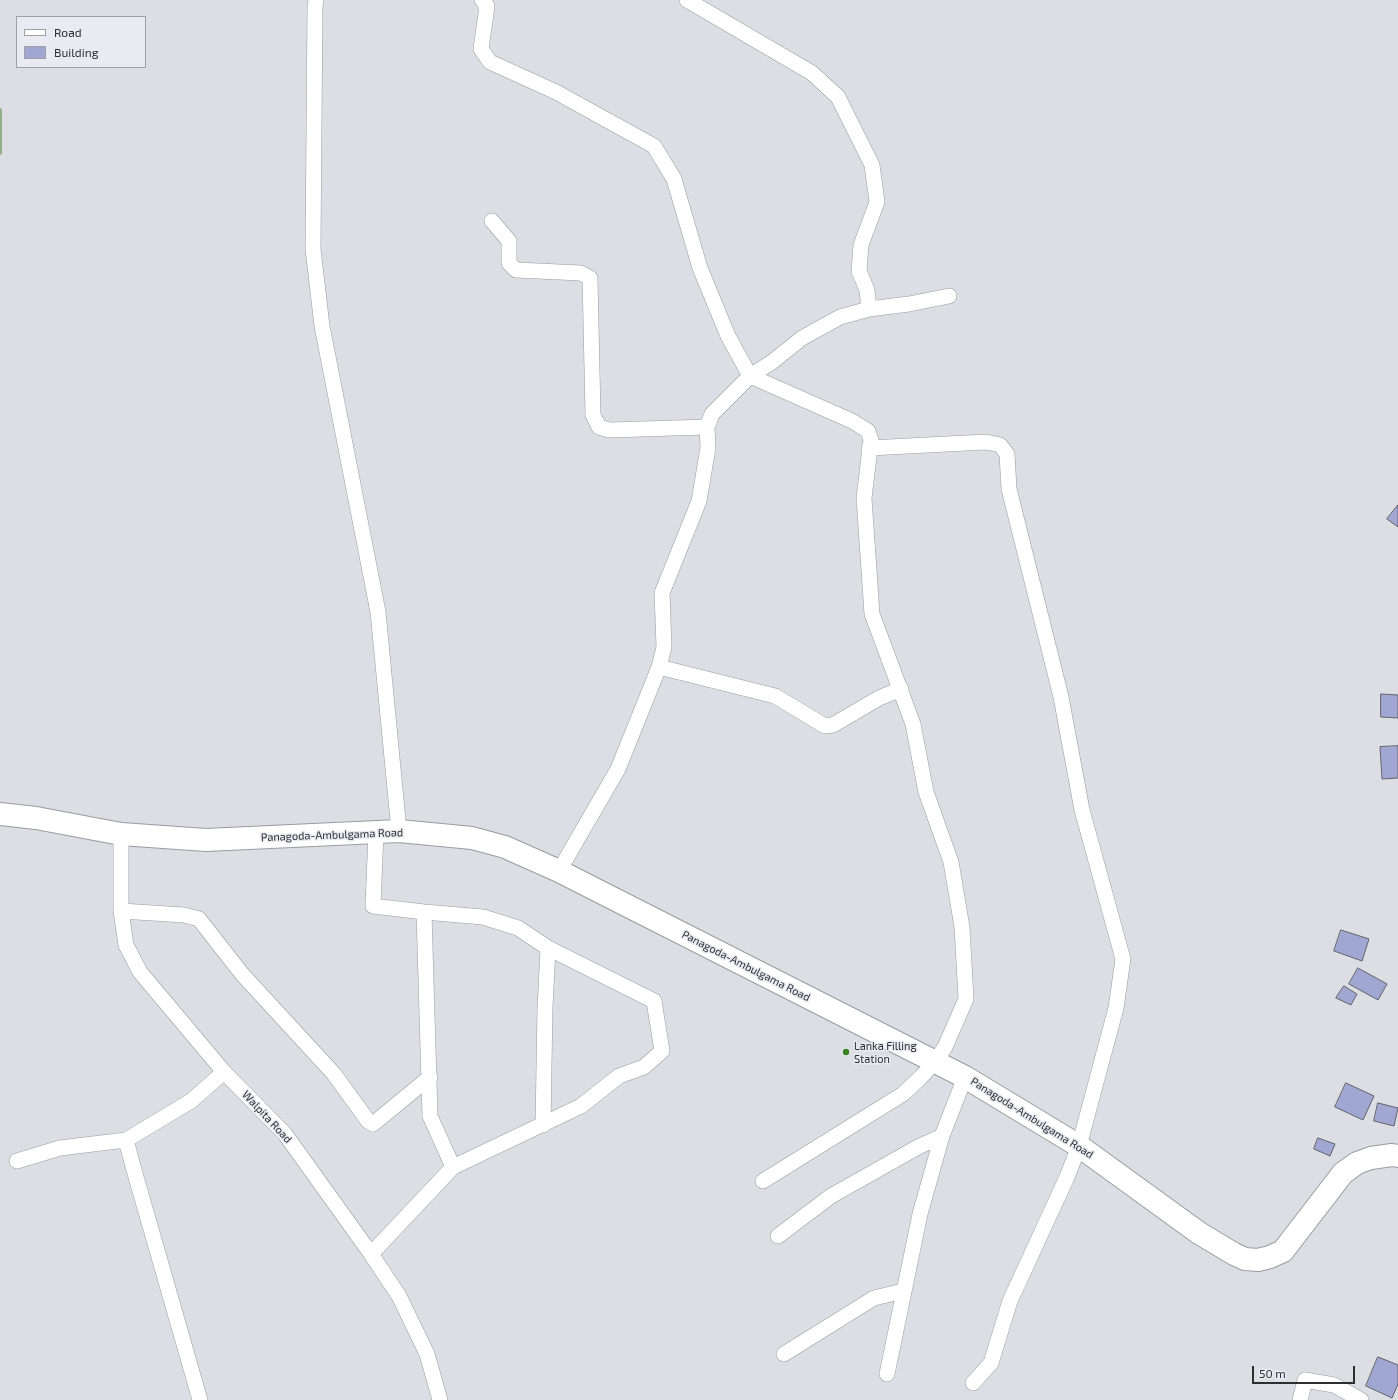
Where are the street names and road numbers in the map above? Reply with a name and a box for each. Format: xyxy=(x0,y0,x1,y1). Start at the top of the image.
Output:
street label: Panagoda-Ambulgama Road xyxy=(261,826,403,844)
street label: Panagoda-Ambulgama Road xyxy=(680,928,812,1004)
street label: Panagoda-Ambulgama Road xyxy=(968,1075,1096,1161)
street label: Walpita Road xyxy=(239,1088,295,1146)

